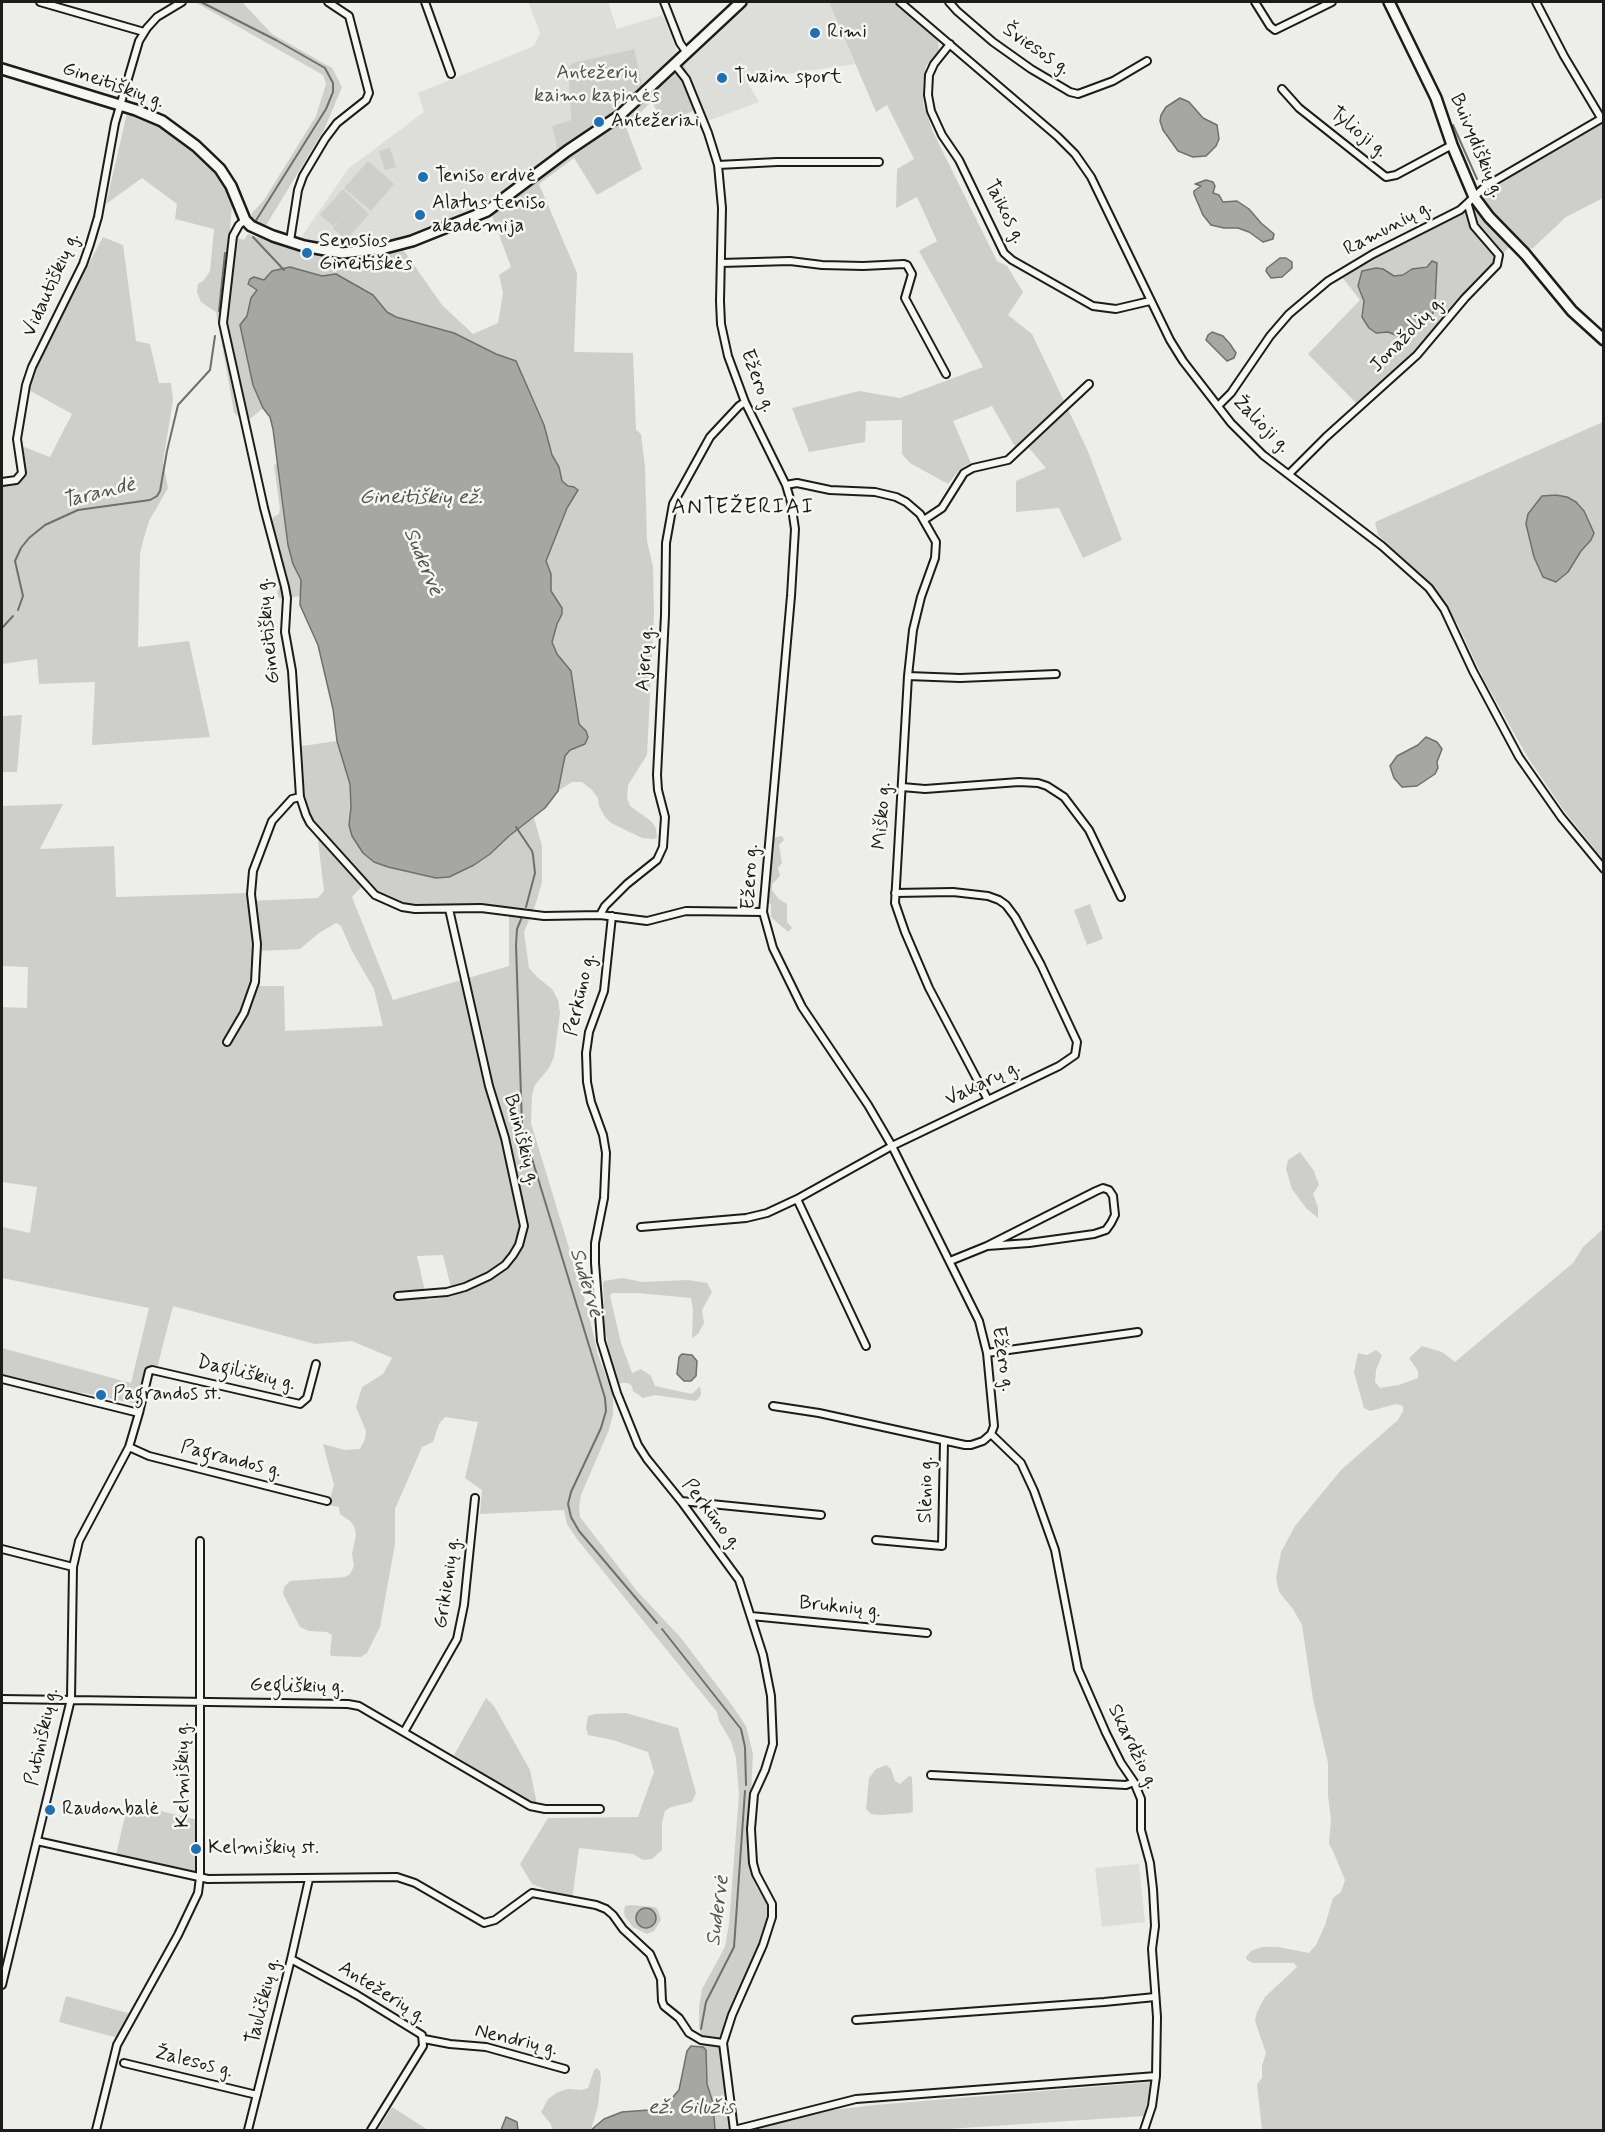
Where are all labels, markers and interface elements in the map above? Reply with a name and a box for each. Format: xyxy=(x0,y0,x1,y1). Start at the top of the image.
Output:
street label: Šviesos g. xyxy=(998,19,1074,81)
place label: Rimi xyxy=(827,21,867,45)
marker: Rimi xyxy=(808,26,822,40)
street label: Gineitiškių g. xyxy=(59,57,167,115)
park label: Antežerių kaimo kapinės xyxy=(534,62,660,109)
place label: Twain sport xyxy=(734,66,842,90)
marker: Twain sport xyxy=(715,71,729,85)
street label: Buivydiškių g. xyxy=(1443,90,1509,202)
street label: Tylioji g. xyxy=(1324,102,1392,164)
place label: Antežeriai xyxy=(611,110,699,134)
marker: Antežeriai xyxy=(592,115,606,129)
place label: Teniso erdvė xyxy=(435,165,536,189)
marker: Teniso erdvė xyxy=(416,170,430,184)
street label: Taikos g. xyxy=(978,176,1030,248)
place label: Alatus teniso akademija xyxy=(432,192,546,239)
street label: Ramunių g. xyxy=(1340,196,1436,262)
marker: Alatus teniso akademija xyxy=(413,208,427,222)
street label: Vidautiškių g. xyxy=(18,229,86,341)
place label: Senosios Gineitiškės xyxy=(319,230,412,277)
marker: Senosios Gineitiškės xyxy=(300,246,314,260)
street label: Jonažolių g. xyxy=(1366,292,1450,378)
street label: Ežero g. xyxy=(734,346,780,416)
street label: Žalioji g. xyxy=(1227,391,1295,459)
water label: Tarandė xyxy=(60,473,138,515)
water label: Gineitiškių ež. xyxy=(359,486,483,512)
district label: ANTEŽERIAI xyxy=(667,495,819,521)
water label: Sudervė xyxy=(397,524,447,600)
street label: Gineitiškių g. xyxy=(251,577,287,685)
street label: Ajerų g. xyxy=(632,626,660,692)
street label: Miško g. xyxy=(869,782,897,850)
street label: Ežero g. xyxy=(737,844,765,910)
street label: Perkūno g. xyxy=(560,951,602,1039)
street label: Vakarų g. xyxy=(942,1056,1024,1112)
street label: Buiniškių g. xyxy=(497,1092,545,1188)
water label: Sudervė xyxy=(563,1245,607,1321)
street label: Ežero g. xyxy=(985,1325,1019,1393)
street label: Dagiliškių g. xyxy=(194,1351,298,1397)
place label: Pagrandos st. xyxy=(113,1383,221,1407)
marker: Pagrandos st. xyxy=(94,1388,108,1402)
street label: Pagrandos g. xyxy=(178,1436,284,1484)
street label: Slėnio g. xyxy=(914,1456,940,1524)
street label: Perkūno g. xyxy=(676,1474,746,1556)
street label: Grikienių g. xyxy=(430,1536,466,1630)
street label: Bruknių g. xyxy=(798,1592,882,1624)
street label: Gegliškių g. xyxy=(249,1674,345,1700)
street label: Putiniškių g. xyxy=(21,1686,65,1788)
street label: Skardžio g. xyxy=(1101,1701,1163,1793)
street label: Kelmiškių g. xyxy=(172,1722,196,1828)
place label: Raudonbalė xyxy=(62,1798,159,1822)
marker: Raudonbalė xyxy=(43,1803,57,1817)
place label: Kelmiškių st. xyxy=(208,1837,319,1861)
marker: Kelmiškių st. xyxy=(189,1842,203,1856)
water label: Sudervė xyxy=(702,1874,736,1948)
street label: Tauliškių g. xyxy=(242,1955,286,2047)
street label: Antežerių g. xyxy=(333,1956,431,2030)
street label: Nendrių g. xyxy=(472,2020,560,2062)
street label: Žalesos g. xyxy=(153,2042,235,2084)
water label: ež. Gilužis xyxy=(648,2096,734,2122)

